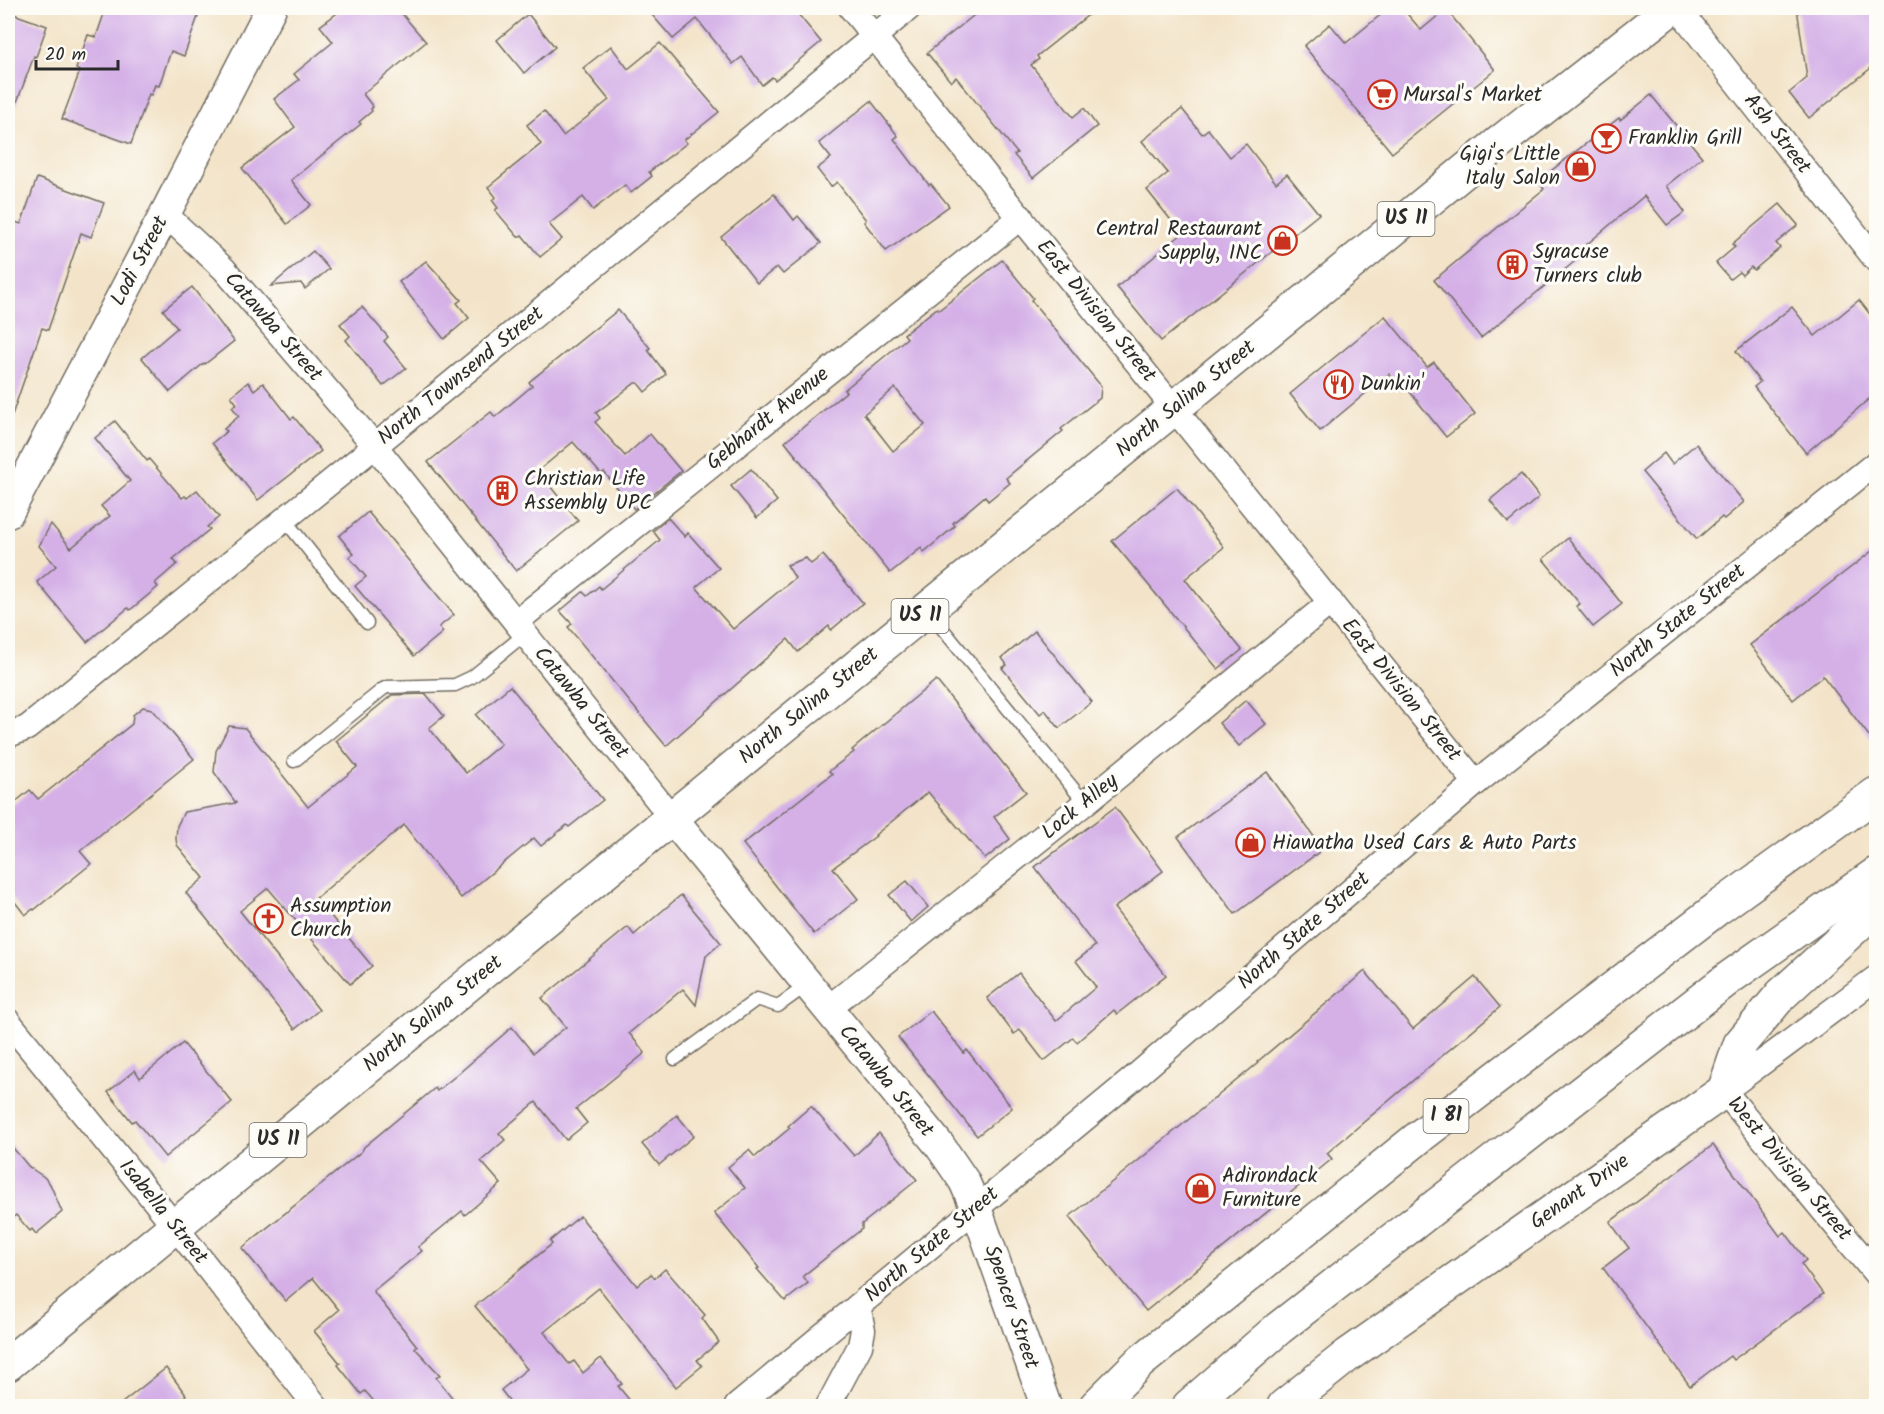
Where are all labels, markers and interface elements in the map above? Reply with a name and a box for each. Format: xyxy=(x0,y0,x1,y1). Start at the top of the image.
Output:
scale bar xyxy=(36,33,118,71)
text: 20 m xyxy=(45,41,86,70)
supermarket icon: Mursal's Market xyxy=(1366,79,1398,111)
place label: Mursal's Market xyxy=(1403,79,1543,112)
street label: Ash Street xyxy=(1735,87,1820,182)
bar icon: Franklin Grill xyxy=(1591,122,1623,154)
place label: Franklin Grill xyxy=(1628,122,1742,155)
place label: Gigi's Little Italy Salon xyxy=(1459,138,1561,195)
shop icon: Gigi's Little Italy Salon xyxy=(1565,150,1597,182)
road number: US 11 xyxy=(1378,202,1434,236)
street label: Lodi Street xyxy=(102,209,178,312)
place label: Central Restaurant Supply, INC xyxy=(1095,213,1263,270)
shop icon: Central Restaurant Supply, INC xyxy=(1267,225,1299,257)
street label: East Division Street xyxy=(1028,232,1165,391)
place label: Syracuse Turners club xyxy=(1533,236,1642,293)
building icon: Syracuse Turners club xyxy=(1496,248,1528,280)
street label: Catawba Street xyxy=(216,264,331,390)
street label: North Townsend Street xyxy=(370,298,552,454)
street label: North Salina Street xyxy=(1109,331,1264,466)
street label: Gebhardt Avenue xyxy=(699,359,837,479)
restaurant icon: Dunkin' xyxy=(1323,368,1355,400)
place label: Dunkin' xyxy=(1360,368,1425,401)
place label: Christian Life Assembly UPC xyxy=(524,463,652,520)
building icon: Christian Life Assembly UPC xyxy=(487,475,519,507)
street label: North State Street xyxy=(1603,555,1754,686)
road number: US 11 xyxy=(892,599,948,633)
street label: East Division Street xyxy=(1333,611,1470,770)
street label: North Salina Street xyxy=(732,638,887,773)
street label: Catawba Street xyxy=(525,639,638,767)
street label: Lock Alley xyxy=(1034,765,1126,848)
shop icon: Hiawatha Used Cars & Auto Parts xyxy=(1235,827,1267,859)
place label: Hiawatha Used Cars & Auto Parts xyxy=(1272,827,1577,860)
street label: North State Street xyxy=(1230,863,1378,998)
place label: Assumption Church xyxy=(290,890,391,947)
church icon: Assumption Church xyxy=(253,902,285,934)
street label: North Salina Street xyxy=(356,946,511,1081)
street label: Catawba Street xyxy=(830,1017,943,1145)
street label: West Division Street xyxy=(1718,1089,1860,1249)
road number: I 81 xyxy=(1424,1099,1468,1133)
road number: US 11 xyxy=(250,1123,306,1157)
street label: Genant Drive xyxy=(1523,1145,1637,1238)
street label: Isabella Street xyxy=(110,1152,217,1273)
place label: Adirondack Furniture xyxy=(1222,1160,1318,1217)
shop icon: Adirondack Furniture xyxy=(1185,1172,1217,1204)
street label: North State Street xyxy=(857,1178,1007,1311)
street label: Spencer Street xyxy=(974,1241,1048,1374)

